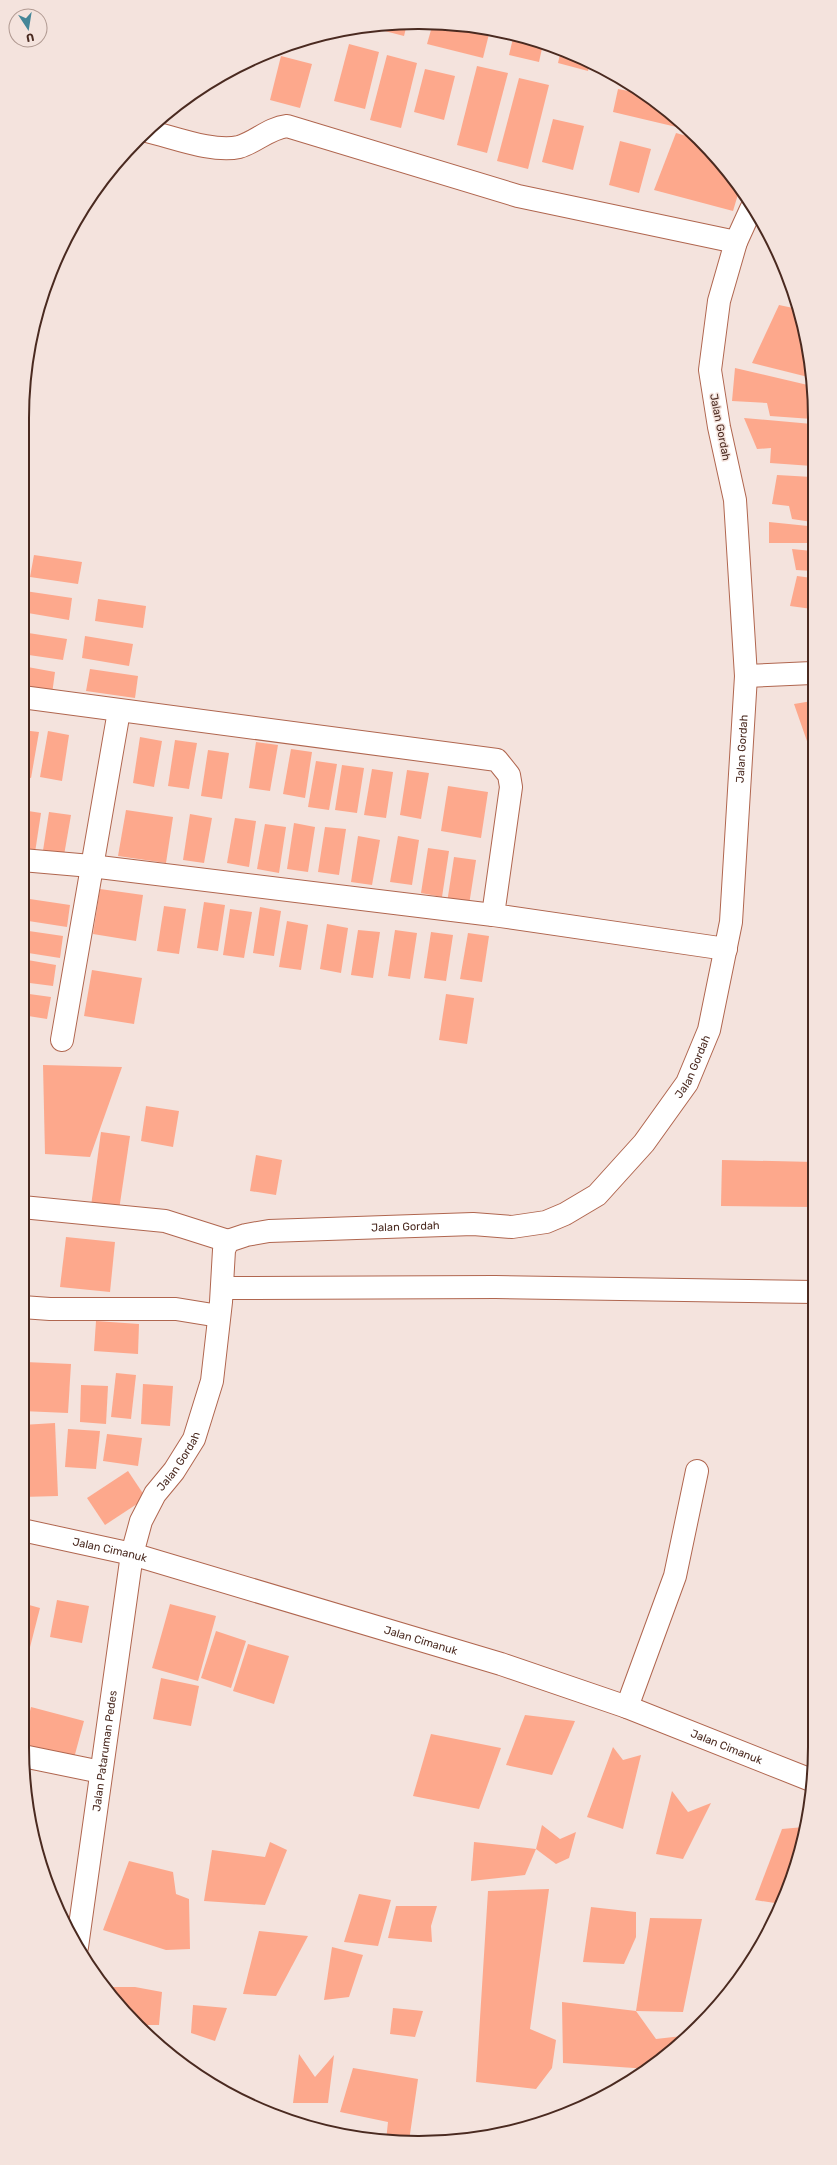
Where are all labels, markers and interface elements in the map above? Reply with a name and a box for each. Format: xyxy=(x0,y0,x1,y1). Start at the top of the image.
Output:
north arrow xyxy=(8,8,48,48)
text: U xyxy=(25,30,35,44)
street label: Jalan Gordah xyxy=(707,392,733,462)
street label: Jalan Gordah xyxy=(733,714,750,783)
street label: Jalan Gordah xyxy=(672,1033,713,1101)
street label: Jalan Gordah xyxy=(371,1219,440,1234)
street label: Jalan Gordah xyxy=(154,1430,202,1493)
street label: Jalan Cimanuk xyxy=(71,1535,149,1565)
street label: Jalan Cimanuk xyxy=(383,1623,459,1657)
street label: Jalan Pataruman Pedes xyxy=(90,1689,119,1812)
street label: Jalan Cimanuk xyxy=(689,1726,765,1767)

